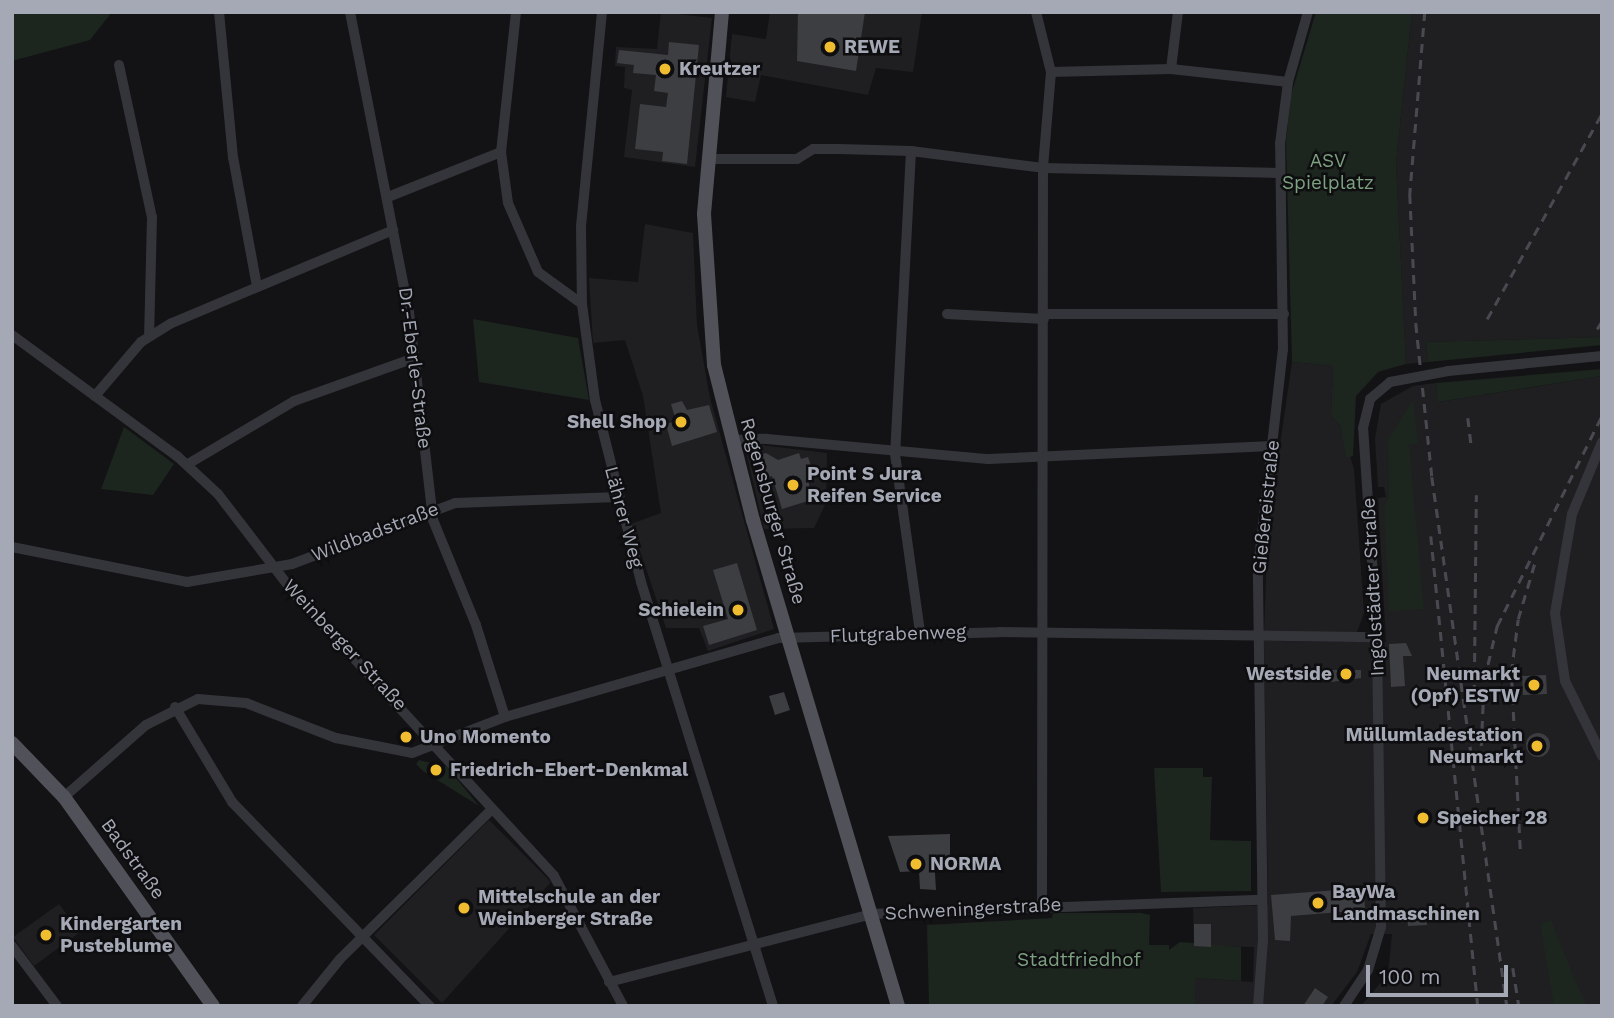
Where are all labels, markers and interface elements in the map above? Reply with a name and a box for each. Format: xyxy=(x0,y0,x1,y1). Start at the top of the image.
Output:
place label: REWE xyxy=(844,36,900,58)
marker: REWE xyxy=(822,39,838,55)
place label: Kreutzer xyxy=(679,58,760,80)
marker: Kreutzer xyxy=(657,61,673,77)
park label: ASV Spielplatz xyxy=(1282,150,1374,194)
street label: Dr.-Eberle-Straße xyxy=(394,286,436,450)
place label: Shell Shop xyxy=(567,411,667,433)
marker: Shell Shop xyxy=(673,414,689,430)
street label: Regensburger Straße xyxy=(735,415,811,607)
street label: Gießereistraße xyxy=(1248,439,1284,575)
street label: Lährer Weg xyxy=(599,463,649,571)
place label: Point S Jura Reifen Service xyxy=(807,463,942,507)
marker: Point S Jura Reifen Service xyxy=(785,477,801,493)
street label: Wildbadstraße xyxy=(308,497,442,567)
street label: Ingolstädter Straße xyxy=(1357,497,1389,677)
street label: Weinberger Straße xyxy=(278,574,412,716)
place label: Schielein xyxy=(638,599,724,621)
marker: Schielein xyxy=(730,602,746,618)
street label: Flutgrabenweg xyxy=(829,620,967,648)
place label: Westside xyxy=(1246,663,1332,685)
place label: Neumarkt (Opf) ESTW xyxy=(1411,663,1520,707)
marker: Westside xyxy=(1338,666,1354,682)
marker: Neumarkt (Opf) ESTW xyxy=(1526,677,1542,693)
place label: Müllumladestation Neumarkt xyxy=(1346,724,1523,768)
place label: Uno Momento xyxy=(420,726,551,748)
marker: Uno Momento xyxy=(398,729,414,745)
marker: Müllumladestation Neumarkt xyxy=(1529,738,1545,754)
place label: Friedrich-Ebert-Denkmal xyxy=(450,759,688,781)
marker: Friedrich-Ebert-Denkmal xyxy=(428,762,444,778)
place label: Speicher 28 xyxy=(1437,807,1548,829)
marker: Speicher 28 xyxy=(1415,810,1431,826)
street label: Badstraße xyxy=(96,814,170,904)
place label: NORMA xyxy=(930,853,1001,875)
marker: NORMA xyxy=(908,856,924,872)
place label: BayWa Landmaschinen xyxy=(1332,881,1480,925)
place label: Mittelschule an der Weinberger Straße xyxy=(478,886,660,930)
street label: Schweningerstraße xyxy=(884,893,1062,925)
marker: BayWa Landmaschinen xyxy=(1310,895,1326,911)
marker: Mittelschule an der Weinberger Straße xyxy=(456,900,472,916)
place label: Kindergarten Pusteblume xyxy=(60,913,182,957)
marker: Kindergarten Pusteblume xyxy=(38,927,54,943)
park label: Stadtfriedhof xyxy=(1017,949,1141,971)
scale bar xyxy=(1369,951,1511,995)
text: 100 m xyxy=(1379,964,1441,989)

